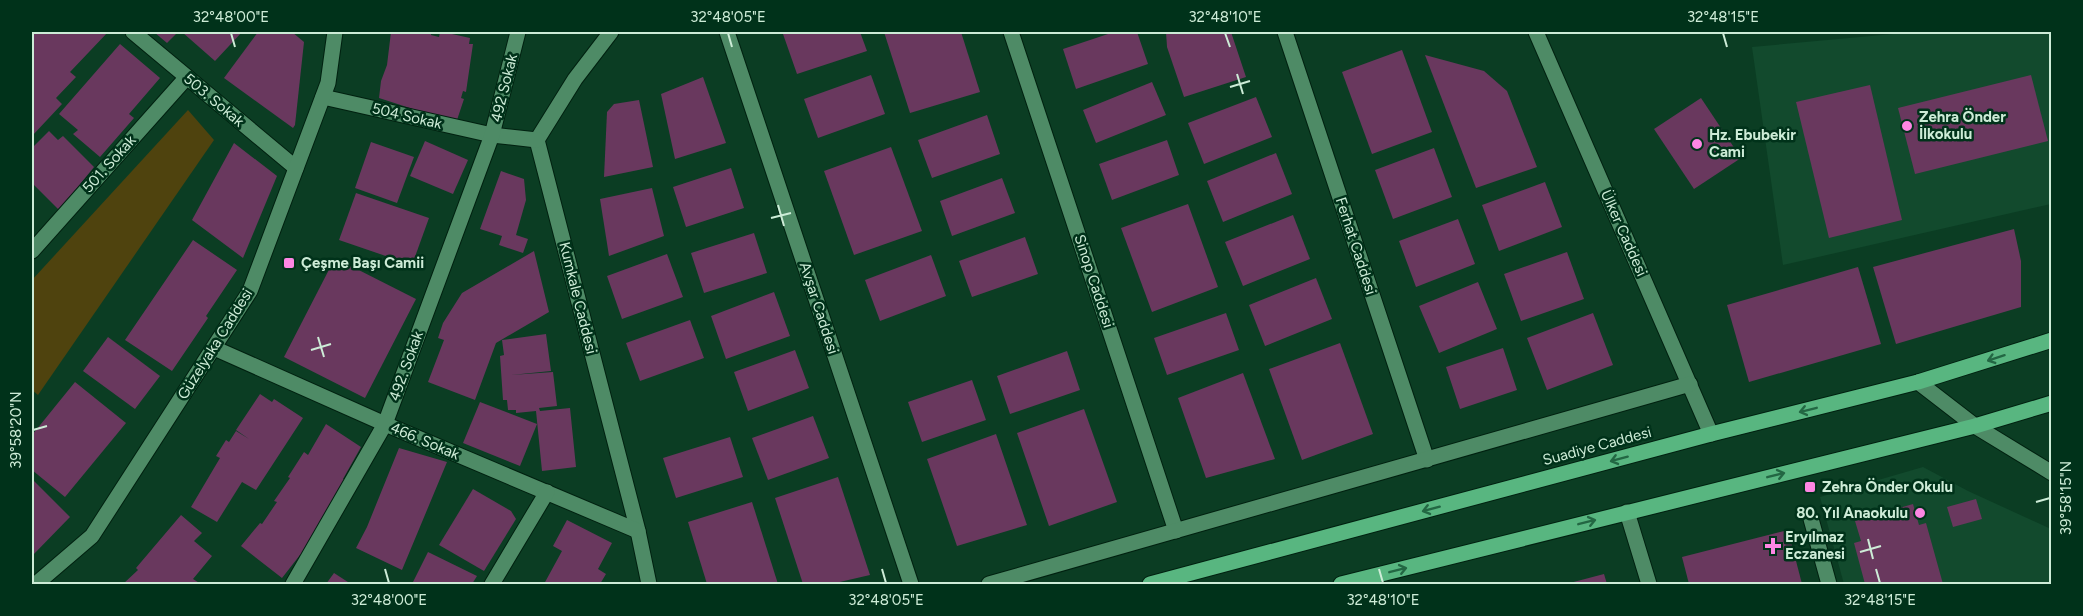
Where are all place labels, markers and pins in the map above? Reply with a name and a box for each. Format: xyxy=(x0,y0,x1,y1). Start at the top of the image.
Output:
place label: Zehra Önder İlkokulu xyxy=(1919,107,2006,143)
marker: Zehra Önder İlkokulu xyxy=(1900,119,1914,133)
place label: Hz. Ebubekir Cami xyxy=(1709,126,1796,161)
marker: Hz. Ebubekir Cami xyxy=(1690,137,1704,151)
place label: Çeşme Başı Camii xyxy=(301,254,424,272)
marker: Çeşme Başı Camii xyxy=(282,256,296,270)
place label: Zehra Önder Okulu xyxy=(1822,477,1953,496)
marker: Zehra Önder Okulu xyxy=(1803,480,1817,494)
place label: 80. Yıl Anaokulu xyxy=(1796,504,1908,522)
marker: 80. Yıl Anaokulu xyxy=(1913,506,1927,520)
place label: Eryılmaz Eczanesi xyxy=(1785,528,1845,563)
marker: Eryılmaz Eczanesi xyxy=(1766,539,1780,553)

